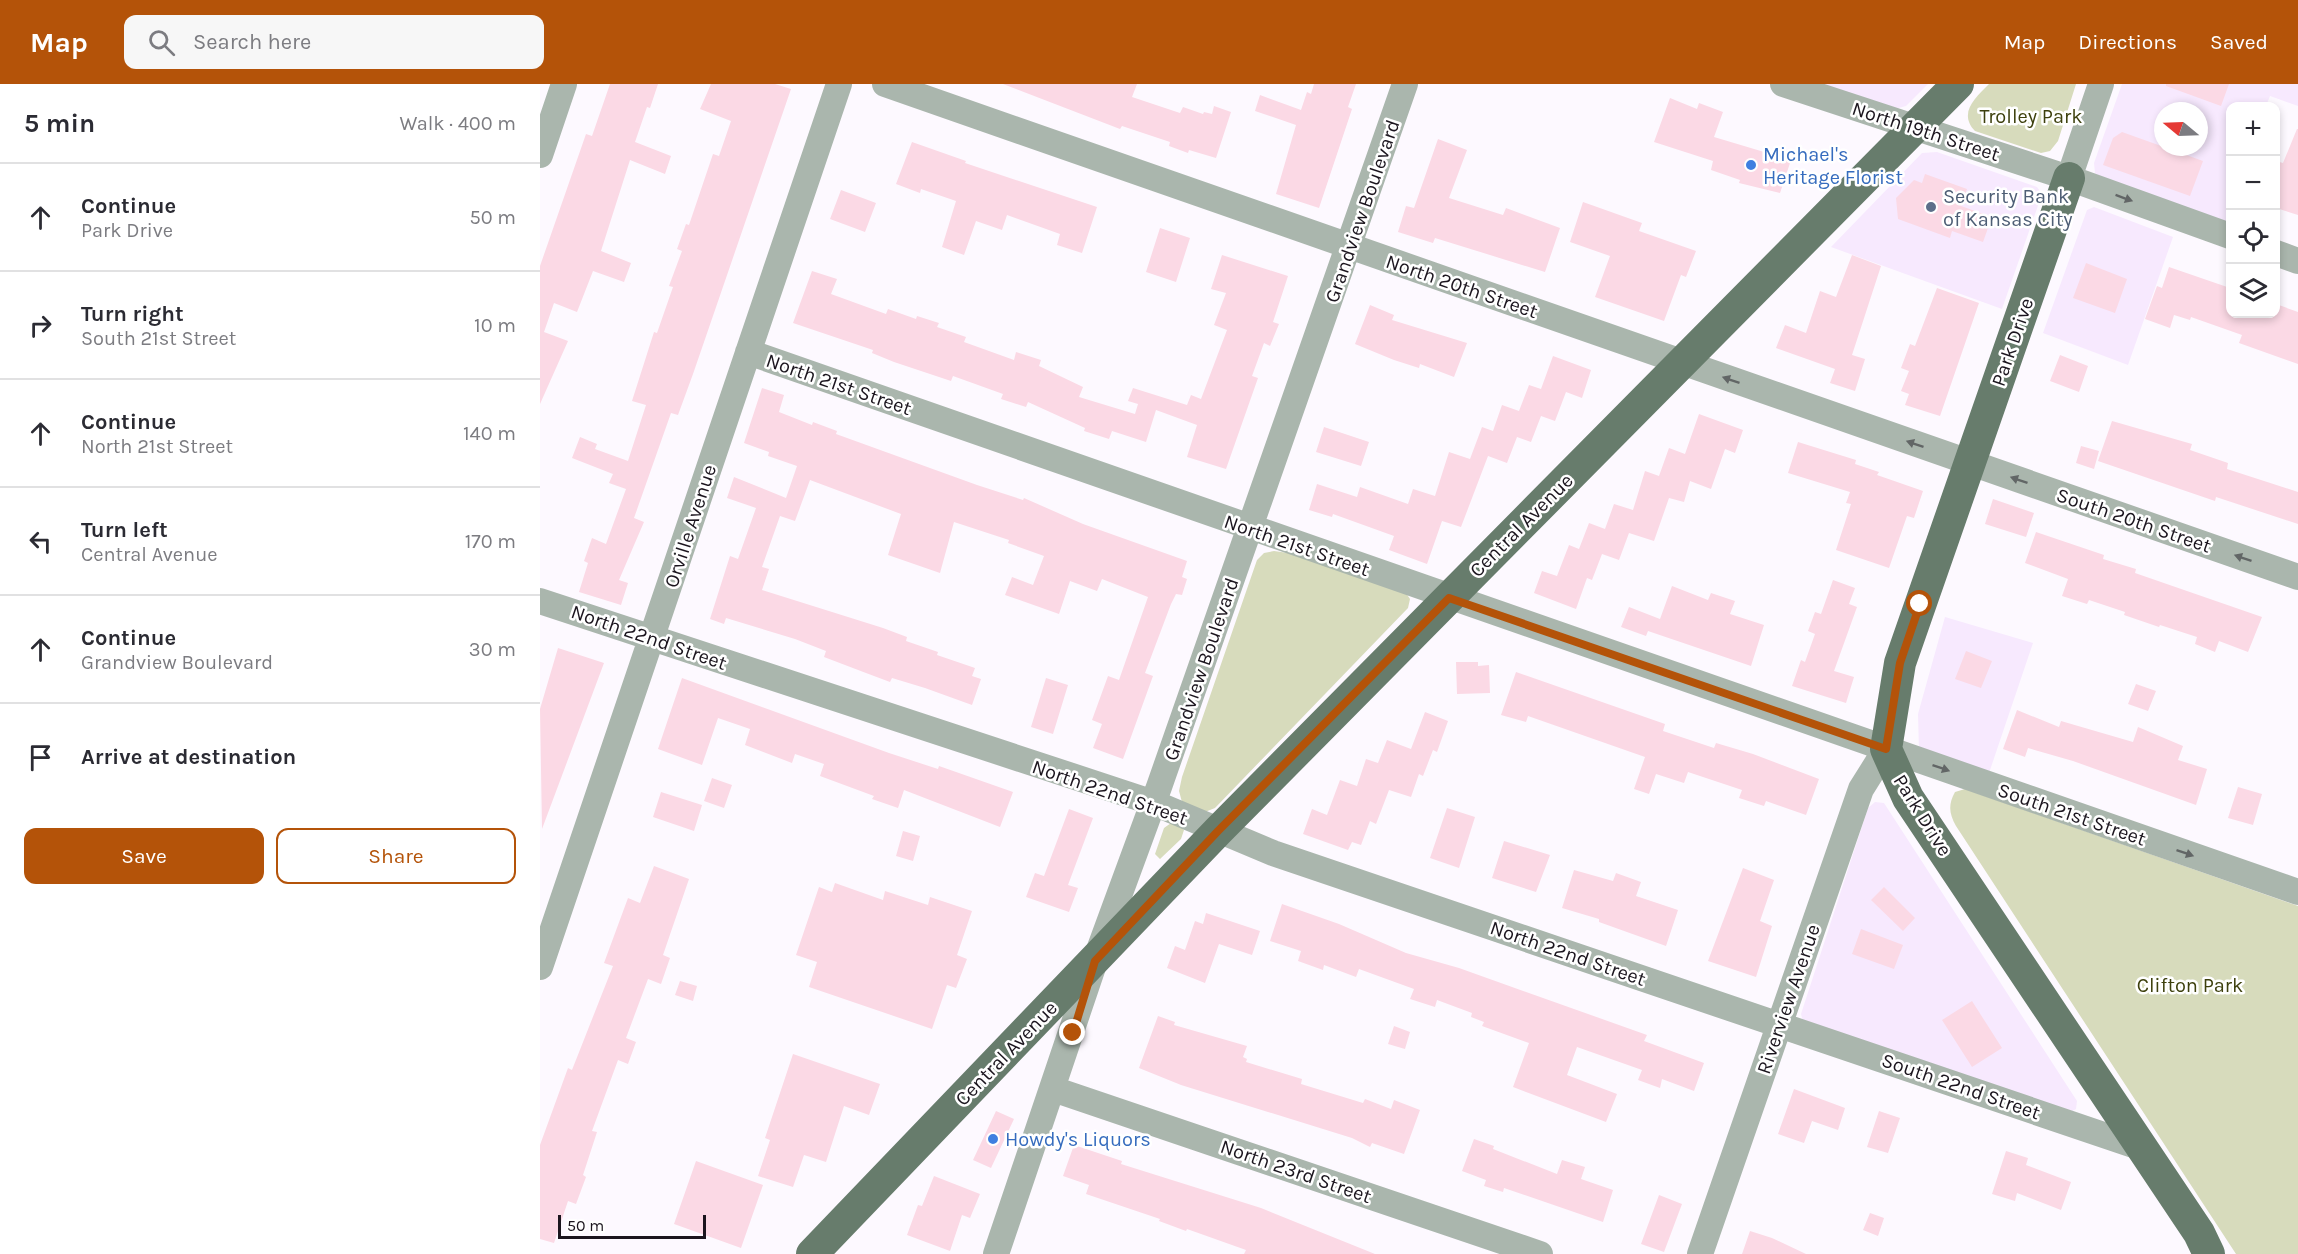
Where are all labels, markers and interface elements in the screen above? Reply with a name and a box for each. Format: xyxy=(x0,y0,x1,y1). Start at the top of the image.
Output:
search box xyxy=(124,15,544,69)
text: Map xyxy=(30,26,88,59)
icon: search xyxy=(145,26,178,59)
text: Search here xyxy=(193,29,311,55)
text: Map xyxy=(2004,30,2045,54)
text: Directions xyxy=(2078,30,2177,54)
text: Saved xyxy=(2210,30,2268,54)
street label: North 19th Street xyxy=(1849,97,2003,166)
north arrow xyxy=(2154,102,2208,156)
map controls xyxy=(2226,102,2280,318)
button: + xyxy=(2226,102,2280,156)
park label: Trolley Park xyxy=(1980,105,2082,128)
text: 5 min xyxy=(24,108,95,139)
text: Walk · 400 m xyxy=(399,112,516,135)
street label: Grandview Boulevard xyxy=(1320,117,1405,306)
place label: Michael's Heritage Florist xyxy=(1763,143,1903,189)
button: − xyxy=(2226,156,2280,210)
marker: Michael's Heritage Florist xyxy=(1744,158,1758,172)
place label: Security Bank of Kansas City xyxy=(1943,185,2073,231)
text: Continue xyxy=(81,193,176,219)
one-way arrow xyxy=(2115,193,2133,203)
marker: Security Bank of Kansas City xyxy=(1924,200,1938,214)
icon: ahead xyxy=(24,201,57,234)
text: 50 m xyxy=(469,206,516,229)
button: locate xyxy=(2226,210,2280,264)
text: Park Drive xyxy=(81,219,173,242)
street label: North 20th Street xyxy=(1383,250,1541,323)
button: layers xyxy=(2226,264,2280,318)
street label: Park Drive xyxy=(1987,295,2038,389)
text: Turn right xyxy=(81,301,184,327)
icon: right xyxy=(24,309,57,342)
text: 10 m xyxy=(474,314,516,337)
text: South 21st Street xyxy=(81,327,236,350)
street label: North 21st Street xyxy=(763,349,915,420)
one-way arrow xyxy=(1722,374,1740,384)
text: Continue xyxy=(81,409,176,435)
icon: ahead xyxy=(24,417,57,450)
text: 140 m xyxy=(463,422,516,445)
text: North 21st Street xyxy=(81,435,233,458)
one-way arrow xyxy=(1906,439,1924,449)
street label: Orville Avenue xyxy=(660,462,721,591)
street label: Central Avenue xyxy=(1465,469,1578,582)
one-way arrow xyxy=(2010,475,2028,485)
street label: South 20th Street xyxy=(2053,483,2215,558)
street label: North 21st Street xyxy=(1221,510,1373,581)
text: Turn left xyxy=(81,517,168,543)
icon: left xyxy=(24,525,57,558)
text: 170 m xyxy=(465,530,516,553)
text: Central Avenue xyxy=(81,543,218,566)
one-way arrow xyxy=(2234,552,2252,562)
street label: Grandview Boulevard xyxy=(1159,575,1244,764)
route start xyxy=(1906,590,1932,616)
street label: North 22nd Street xyxy=(568,600,730,675)
text: Continue xyxy=(81,625,176,651)
icon: ahead xyxy=(24,633,57,666)
text: 30 m xyxy=(469,638,516,661)
text: Grandview Boulevard xyxy=(81,651,273,674)
icon: arrive xyxy=(24,741,57,774)
text: Arrive at destination xyxy=(81,744,296,770)
street label: North 22nd Street xyxy=(1029,755,1191,830)
one-way arrow xyxy=(1932,764,1950,774)
street label: Park Drive xyxy=(1888,770,1957,860)
street label: South 21st Street xyxy=(1995,778,2149,851)
button: Save xyxy=(24,828,264,884)
button: Share xyxy=(276,828,516,884)
one-way arrow xyxy=(2176,848,2194,858)
street label: North 22nd Street xyxy=(1487,916,1649,991)
street label: Riverview Avenue xyxy=(1752,921,1825,1077)
park label: Clifton Park xyxy=(2137,974,2243,997)
street label: Central Avenue xyxy=(951,996,1062,1110)
route end xyxy=(1059,1019,1085,1045)
street label: South 22nd Street xyxy=(1879,1049,2044,1125)
place label: Howdy's Liquors xyxy=(1005,1128,1151,1151)
marker: Howdy's Liquors xyxy=(986,1132,1000,1146)
street label: North 23rd Street xyxy=(1217,1135,1375,1208)
scale bar xyxy=(558,1212,706,1240)
text: 50 m xyxy=(567,1216,604,1235)

